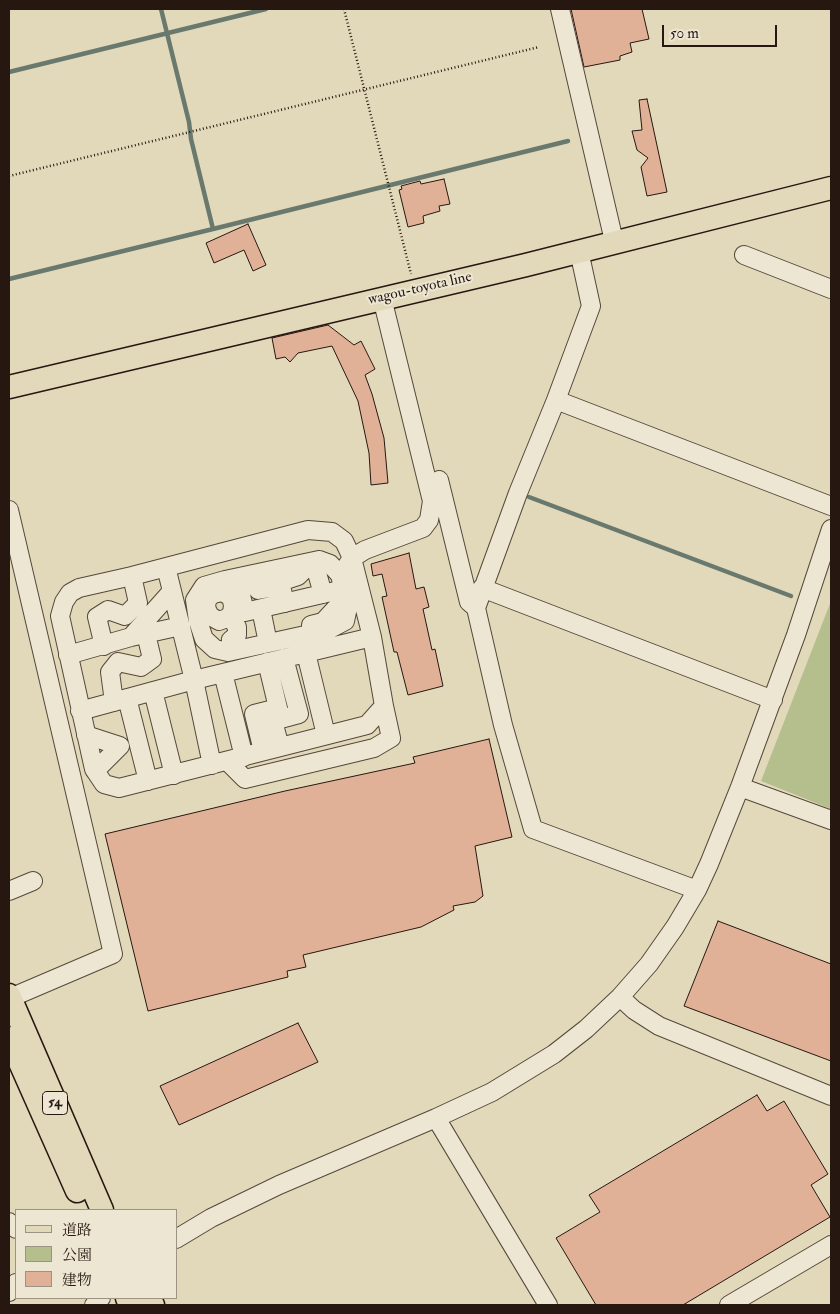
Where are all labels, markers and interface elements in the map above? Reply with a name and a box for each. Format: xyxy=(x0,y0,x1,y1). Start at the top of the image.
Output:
scale bar xyxy=(665,15,780,47)
text: 50 m xyxy=(670,24,699,43)
street label: wagou-toyota line xyxy=(366,268,474,310)
road number: 54 xyxy=(42,1092,68,1114)
legend xyxy=(15,1209,178,1299)
text: 道路 xyxy=(62,1221,92,1240)
text: 公園 xyxy=(62,1246,92,1265)
text: 建物 xyxy=(62,1271,92,1290)

